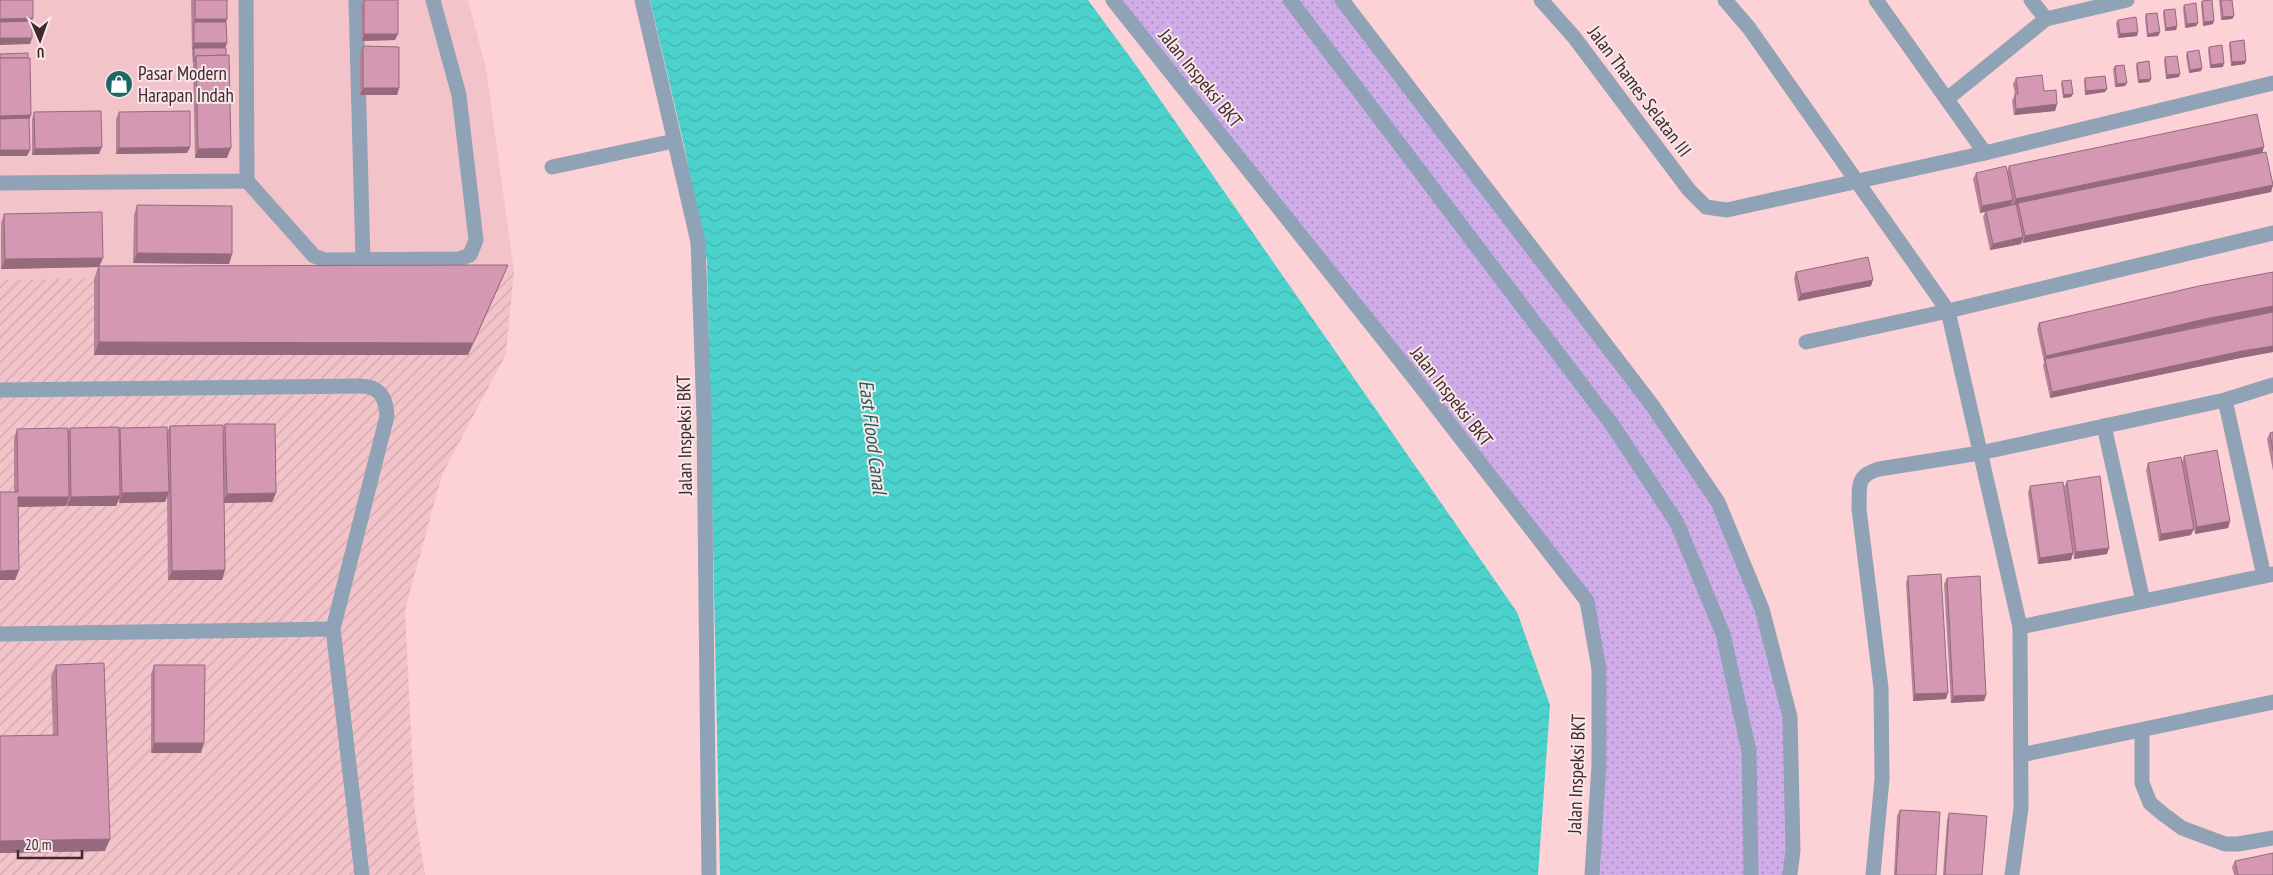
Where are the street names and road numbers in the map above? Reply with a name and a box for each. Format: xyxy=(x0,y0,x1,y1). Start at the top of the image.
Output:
street label: Jalan Thames Selatan III xyxy=(1582,20,1697,161)
street label: Jalan Inspeksi BKT xyxy=(1153,23,1248,133)
street label: Jalan Inspeksi BKT xyxy=(1405,341,1499,451)
street label: Jalan Inspeksi BKT xyxy=(671,374,697,496)
street label: Jalan Inspeksi BKT xyxy=(1562,713,1590,835)

